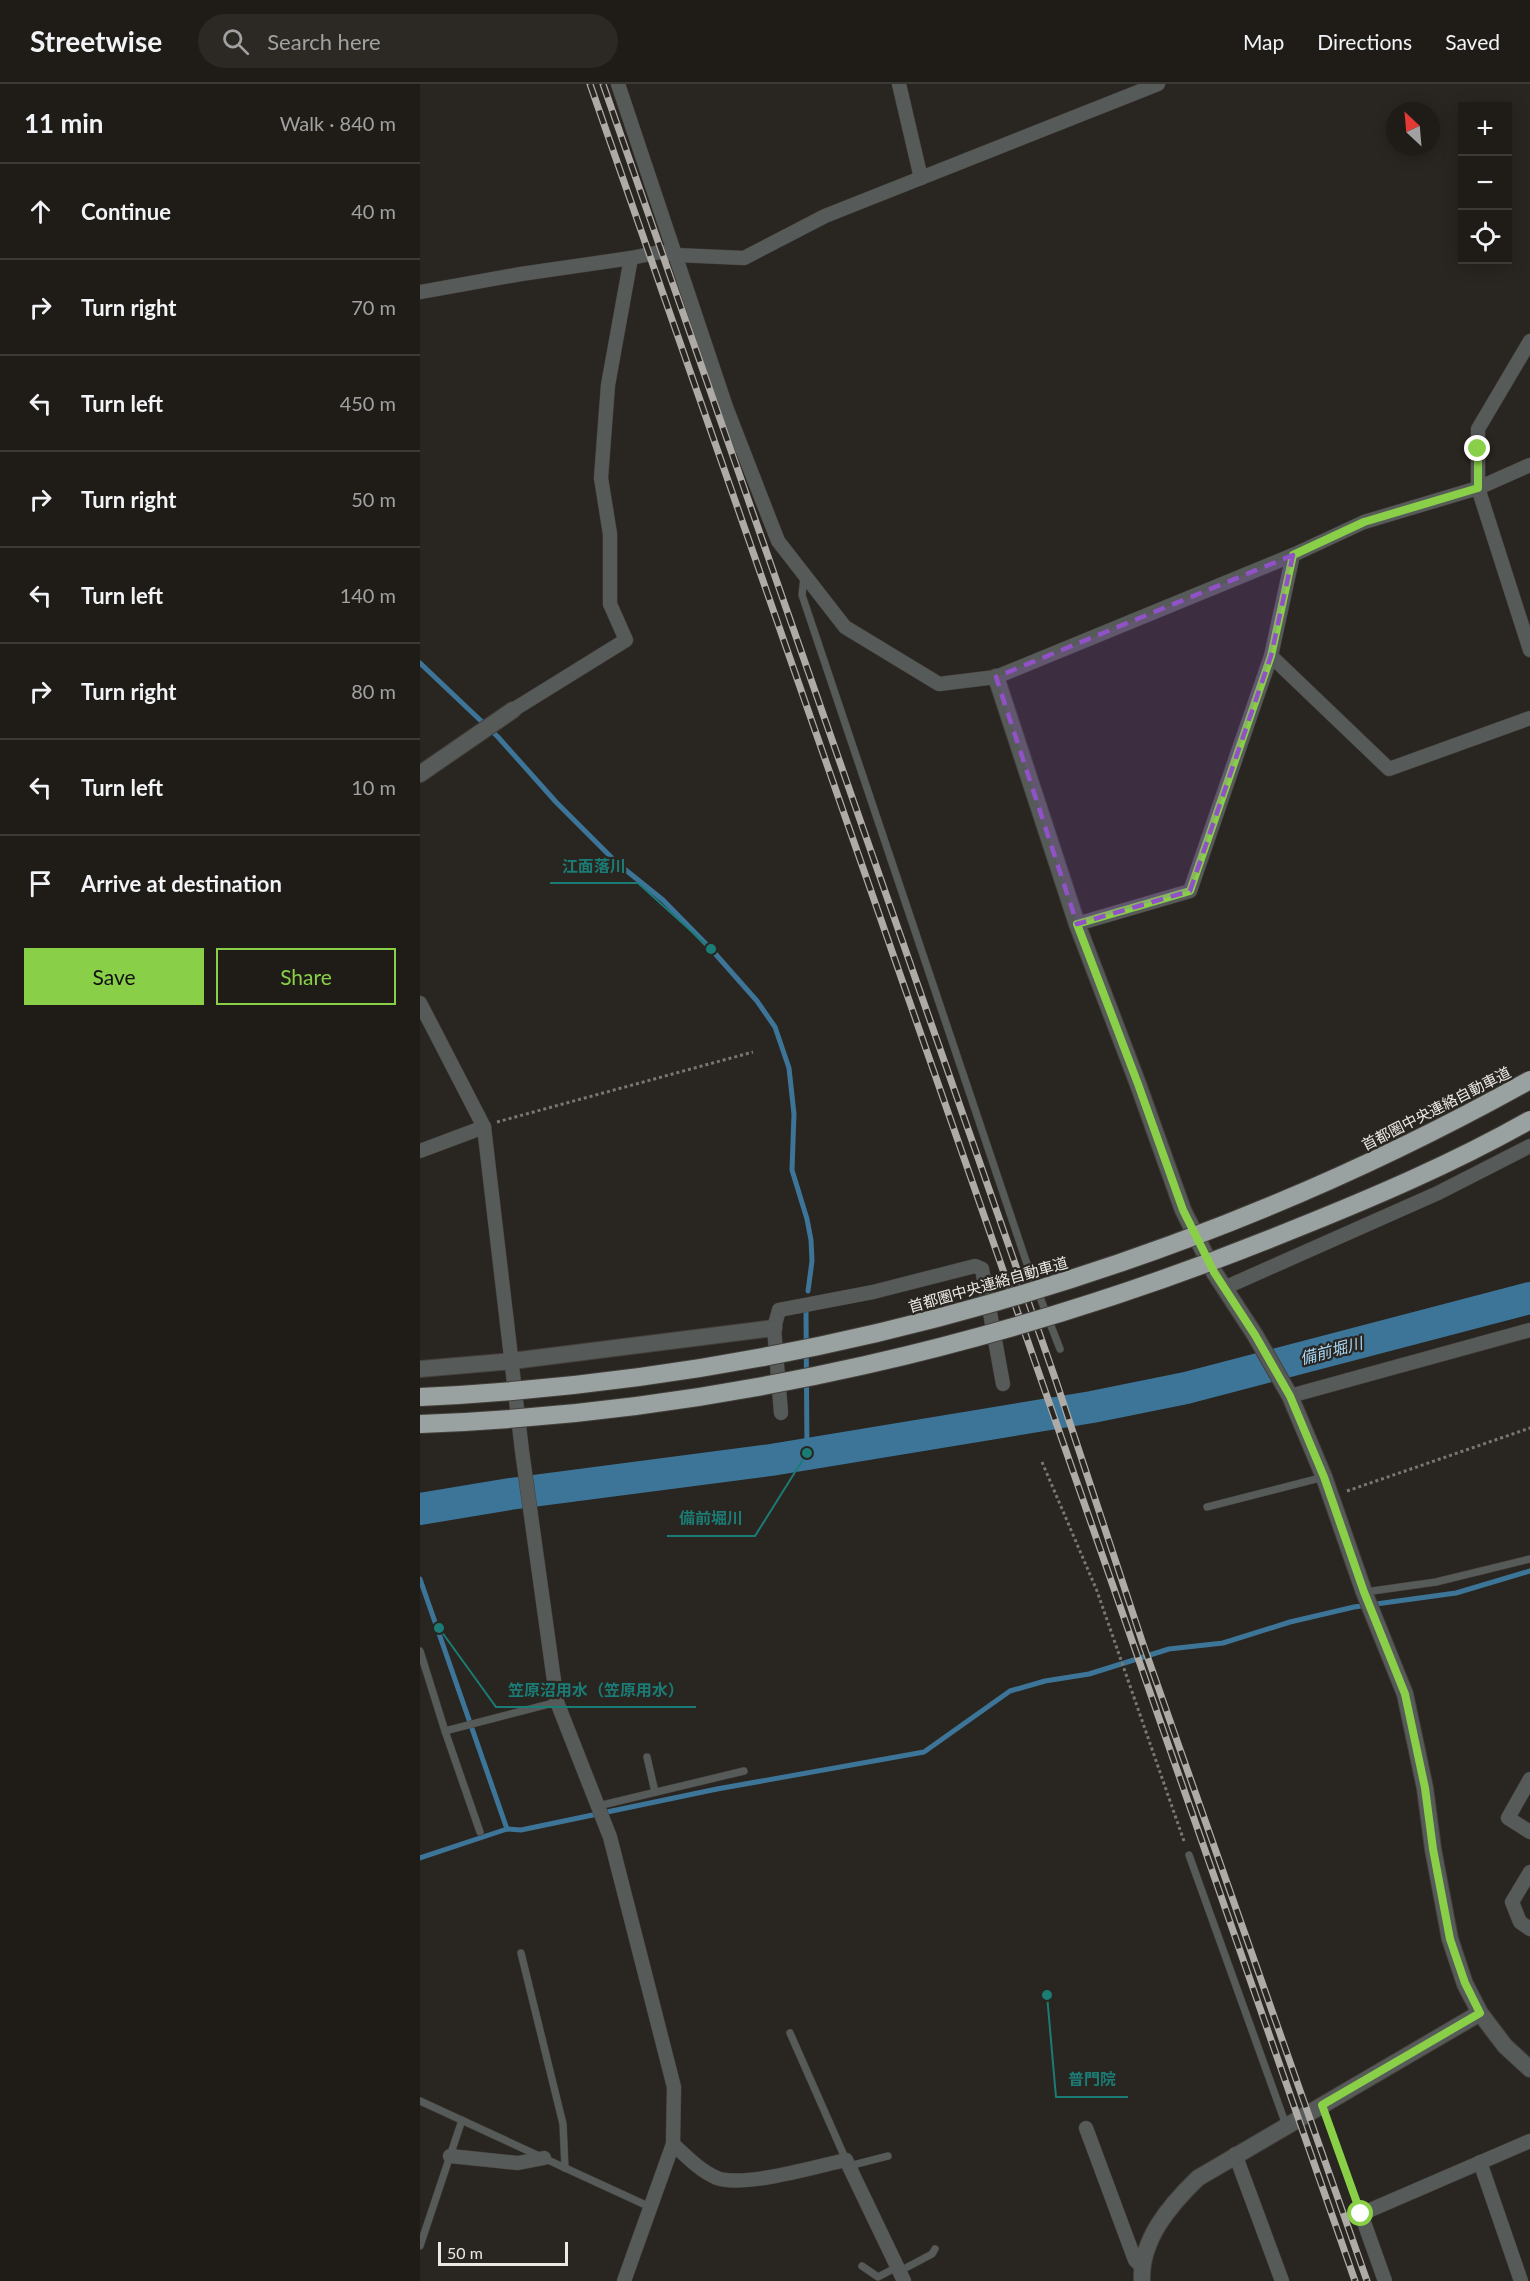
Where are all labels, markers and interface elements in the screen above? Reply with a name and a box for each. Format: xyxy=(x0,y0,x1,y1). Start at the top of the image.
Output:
search box xyxy=(198,14,618,68)
text: Streetwise xyxy=(30,24,162,58)
icon: search xyxy=(219,25,252,58)
text: Search here xyxy=(267,28,381,55)
text: Map xyxy=(1243,29,1284,54)
text: Directions xyxy=(1317,29,1412,54)
text: Saved xyxy=(1445,29,1500,54)
north arrow xyxy=(1386,102,1440,156)
map controls xyxy=(1458,102,1512,264)
button: + xyxy=(1458,102,1512,156)
text: 11 min xyxy=(24,107,104,139)
text: Walk · 840 m xyxy=(280,111,396,135)
button: − xyxy=(1458,156,1512,210)
icon: ahead xyxy=(24,195,57,228)
text: Continue xyxy=(81,198,171,225)
text: 40 m xyxy=(351,199,396,223)
button: locate xyxy=(1458,210,1512,264)
icon: right xyxy=(24,291,57,324)
text: Turn right xyxy=(81,294,176,321)
text: 70 m xyxy=(351,295,396,319)
icon: left xyxy=(24,387,57,420)
text: Turn left xyxy=(81,390,163,417)
text: 450 m xyxy=(340,391,396,415)
route end xyxy=(1464,435,1490,461)
icon: right xyxy=(24,483,57,516)
text: Turn right xyxy=(81,486,176,513)
text: 50 m xyxy=(351,487,396,511)
icon: left xyxy=(24,579,57,612)
text: Turn left xyxy=(81,582,163,609)
text: 140 m xyxy=(340,583,396,607)
icon: right xyxy=(24,675,57,708)
text: Turn right xyxy=(81,678,176,705)
text: 80 m xyxy=(351,679,396,703)
icon: left xyxy=(24,771,57,804)
text: Turn left xyxy=(81,774,163,801)
text: 10 m xyxy=(351,775,396,799)
callout: 江面落川 xyxy=(550,849,638,883)
text: 江面落川 xyxy=(562,856,626,875)
icon: arrive xyxy=(24,867,57,900)
text: Arrive at destination xyxy=(81,870,282,897)
button: Save xyxy=(24,948,204,1005)
button: Share xyxy=(216,948,396,1005)
street label: 首都圏中央連絡自動車道 xyxy=(1358,1063,1514,1153)
street label: 首都圏中央連絡自動車道 xyxy=(906,1253,1070,1315)
water label: 備前堀川 xyxy=(1298,1332,1366,1367)
callout: 備前堀川 xyxy=(667,1502,755,1536)
text: 備前堀川 xyxy=(679,1508,743,1527)
callout: 笠原沼用水（笠原用水） xyxy=(496,1673,696,1707)
text: 笠原沼用水（笠原用水） xyxy=(508,1680,684,1699)
callout: 普門院 xyxy=(1056,2063,1128,2097)
text: 普門院 xyxy=(1068,2069,1116,2088)
route start xyxy=(1347,2200,1373,2226)
scale bar xyxy=(438,2239,568,2266)
text: 50 m xyxy=(447,2243,483,2262)

